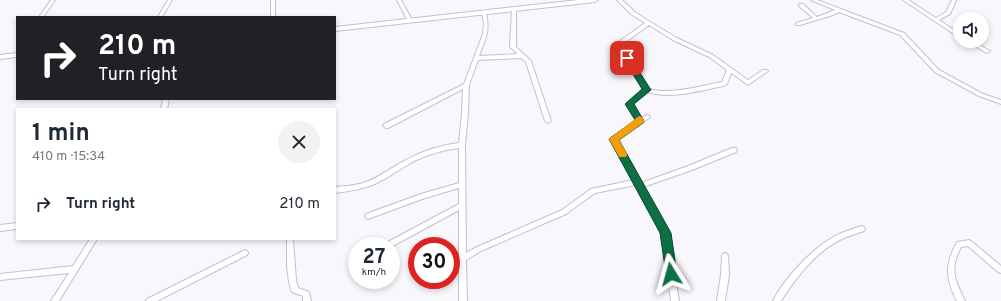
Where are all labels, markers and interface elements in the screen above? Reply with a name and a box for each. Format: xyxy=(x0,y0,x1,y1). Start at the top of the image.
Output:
map controls xyxy=(953,12,989,48)
button: sound xyxy=(953,12,989,48)
text: 210 m xyxy=(98,29,176,65)
icon: right xyxy=(32,32,84,84)
pin xyxy=(610,41,644,75)
icon: arrive xyxy=(616,47,638,69)
text: Turn right xyxy=(98,64,178,87)
text: 1 min xyxy=(32,119,90,149)
button: close xyxy=(278,121,320,163)
text: 410 m · 15:34 xyxy=(32,149,105,165)
icon: right xyxy=(32,193,54,215)
text: Turn right xyxy=(66,195,135,214)
text: 210 m xyxy=(279,195,320,214)
speed limit sign: 30 xyxy=(408,237,460,289)
text: 27 xyxy=(363,245,385,271)
position arrow xyxy=(650,253,692,295)
text: km/h xyxy=(362,266,386,279)

